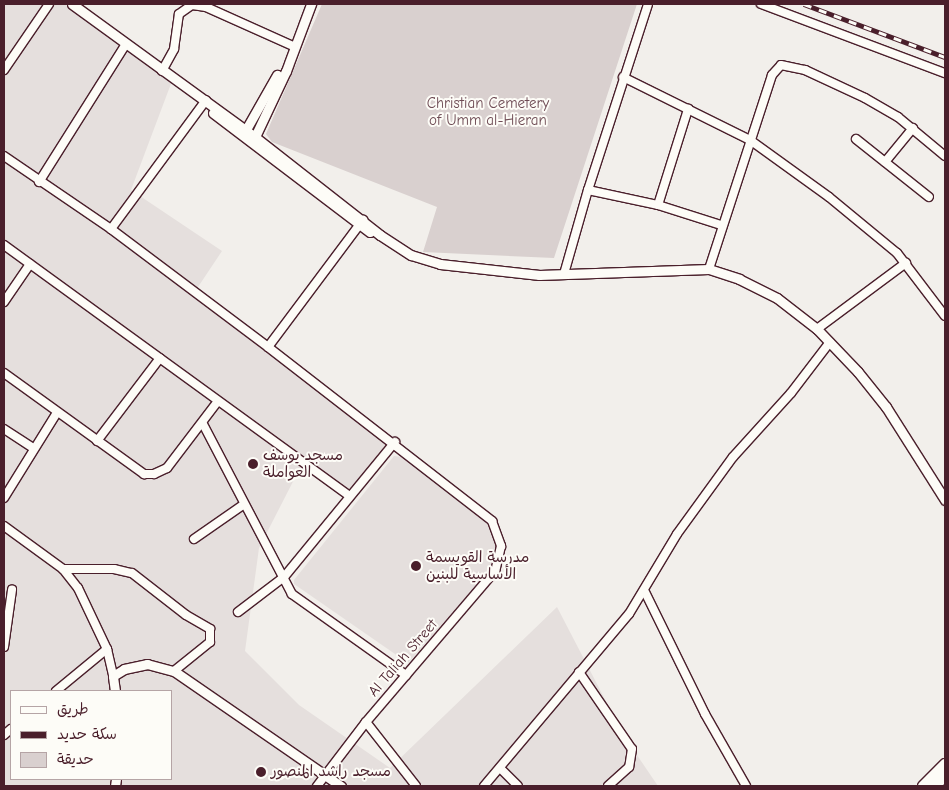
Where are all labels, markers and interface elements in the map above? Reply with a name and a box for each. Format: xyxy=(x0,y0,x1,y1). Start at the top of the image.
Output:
park label: Christian Cemetery of Umm al-Hieran xyxy=(427,94,549,129)
place label: مسجد يوسف العواملة xyxy=(263,446,343,481)
marker: مسجد يوسف العواملة xyxy=(247,458,259,470)
place label: مدرسة القويسمة الأساسية للبنين xyxy=(426,548,529,583)
marker: مدرسة القويسمة الأساسية للبنين xyxy=(410,560,422,572)
street label: Al Taliah Street xyxy=(365,616,441,700)
legend xyxy=(10,690,172,780)
text: طريق xyxy=(57,700,89,718)
text: سكة حديد xyxy=(57,725,117,743)
text: حديقة xyxy=(57,750,94,768)
place label: مسجد راشد المنصور xyxy=(271,763,391,781)
marker: مسجد راشد المنصور xyxy=(255,766,267,778)

